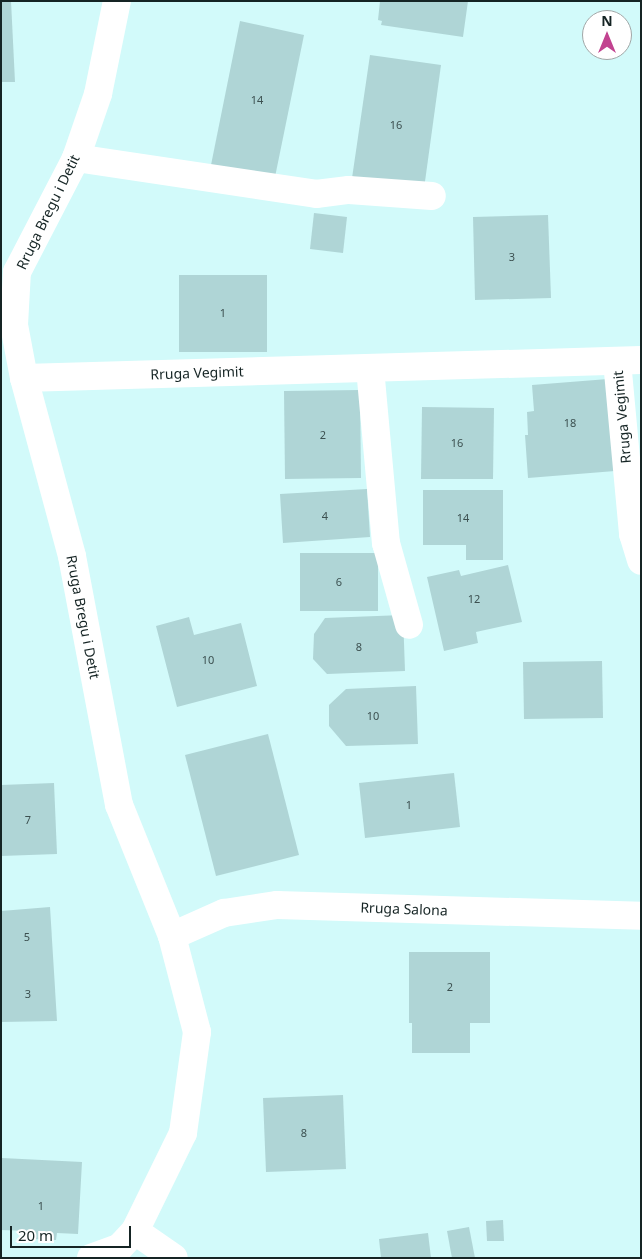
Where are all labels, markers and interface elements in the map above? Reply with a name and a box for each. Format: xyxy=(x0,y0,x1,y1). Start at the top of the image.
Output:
north arrow xyxy=(582,10,632,60)
text: N xyxy=(601,11,613,30)
house number: 14 xyxy=(251,93,263,107)
house number: 16 xyxy=(390,118,402,132)
street label: Rruga Bregu i Detit xyxy=(13,152,83,272)
house number: 3 xyxy=(509,250,515,264)
house number: 1 xyxy=(220,306,226,320)
street label: Rruga Vegimit xyxy=(150,363,244,383)
street label: Rruga Vegimit xyxy=(610,370,634,464)
house number: 18 xyxy=(564,416,576,430)
house number: 2 xyxy=(320,428,326,442)
house number: 16 xyxy=(451,436,463,450)
house number: 4 xyxy=(322,509,328,523)
house number: 14 xyxy=(457,511,469,525)
street label: Rruga Bregu i Detit xyxy=(63,554,103,680)
house number: 6 xyxy=(336,575,342,589)
house number: 12 xyxy=(468,592,480,606)
house number: 8 xyxy=(356,640,362,654)
house number: 10 xyxy=(202,653,214,667)
house number: 10 xyxy=(367,709,379,723)
house number: 1 xyxy=(406,798,412,812)
house number: 7 xyxy=(25,813,31,827)
street label: Rruga Salona xyxy=(360,899,448,919)
house number: 5 xyxy=(24,930,30,944)
house number: 2 xyxy=(447,980,453,994)
house number: 3 xyxy=(25,987,31,1001)
house number: 8 xyxy=(301,1126,307,1140)
house number: 1 xyxy=(38,1199,44,1213)
scale bar xyxy=(12,1216,134,1248)
text: 20 m xyxy=(18,1225,53,1245)

